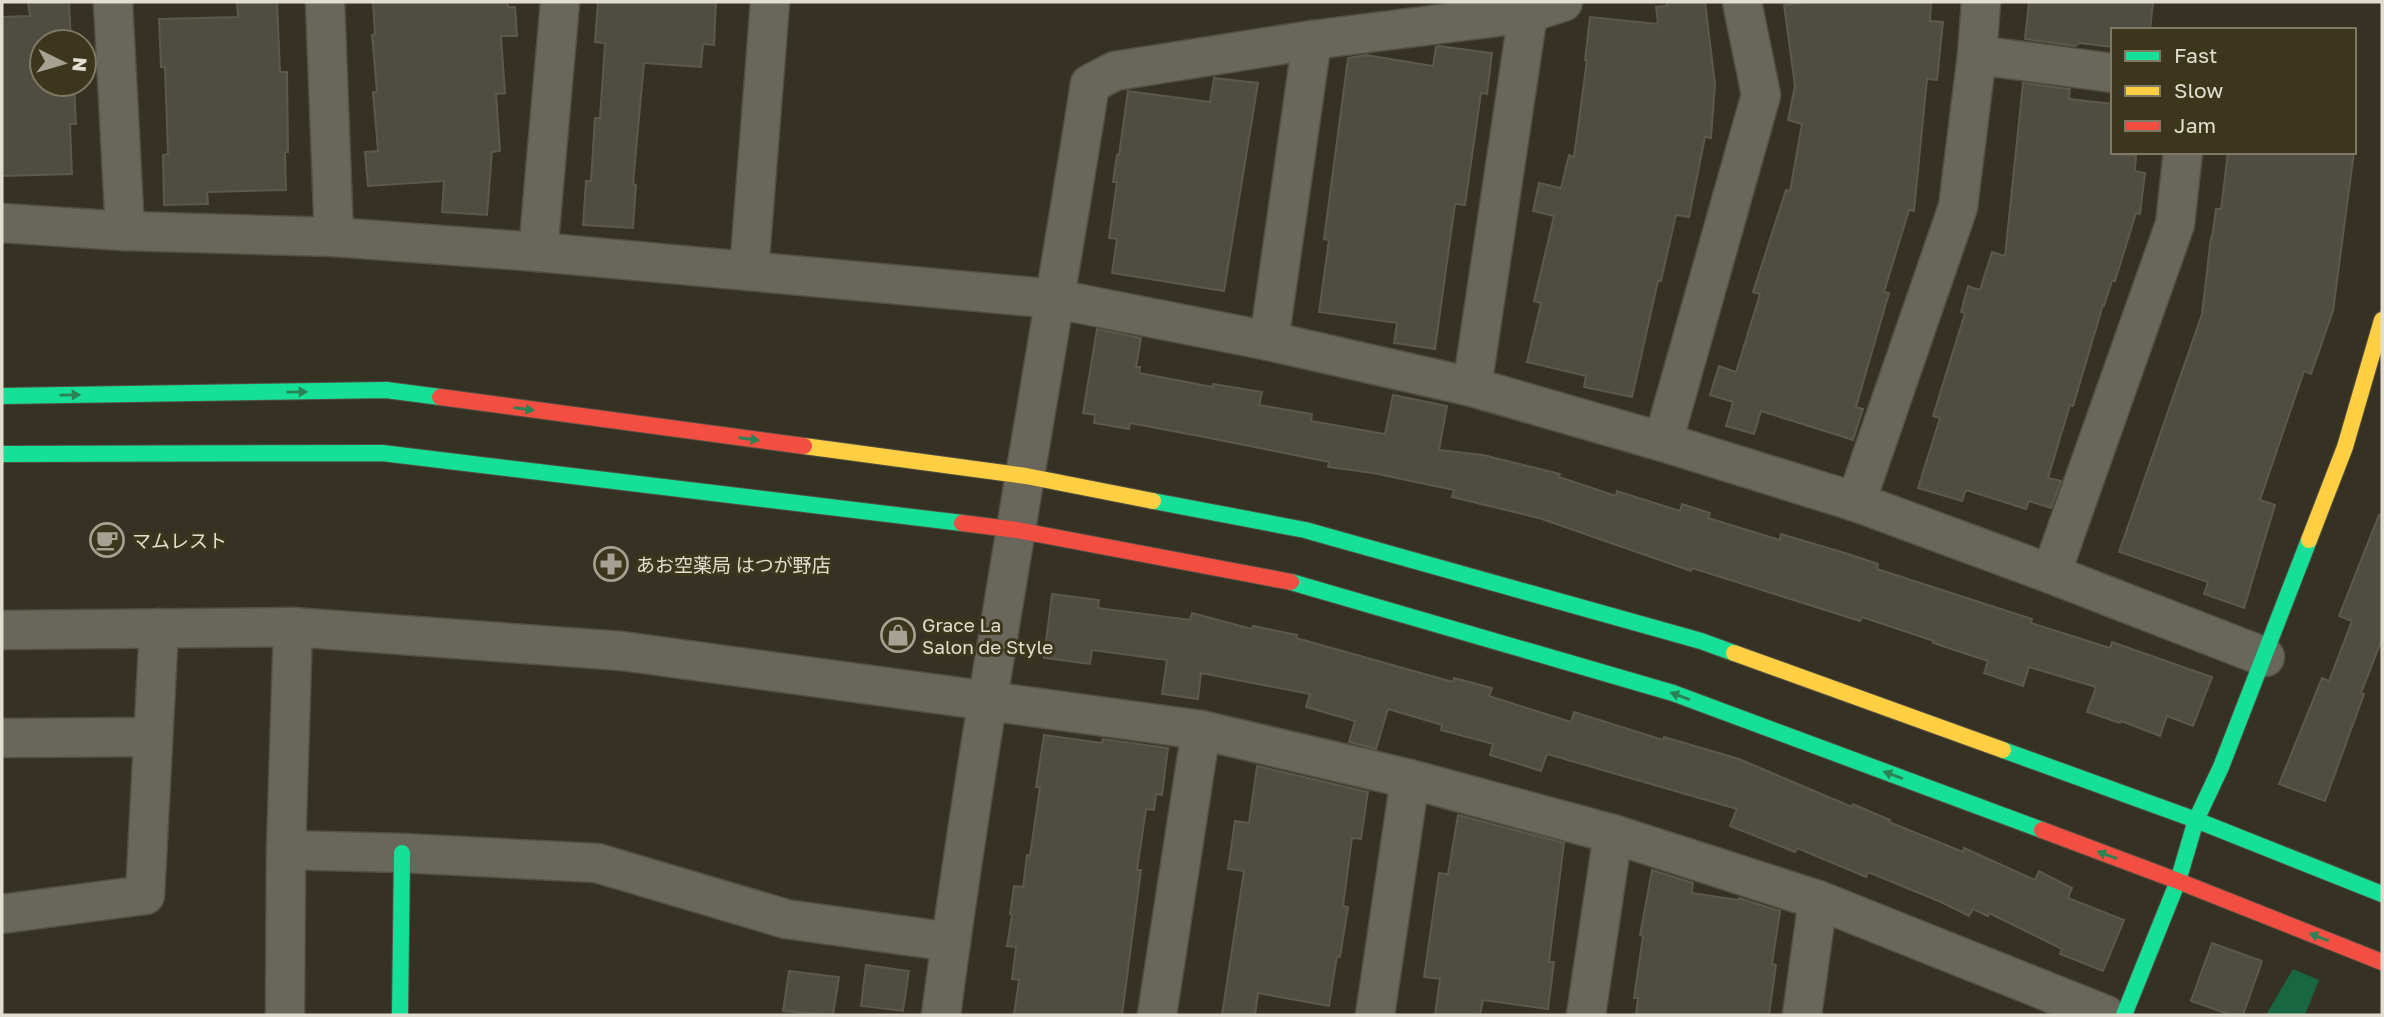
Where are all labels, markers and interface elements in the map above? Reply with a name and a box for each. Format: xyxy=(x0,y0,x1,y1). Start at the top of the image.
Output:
north arrow xyxy=(28,28,98,98)
legend xyxy=(2111,28,2356,154)
text: Fast xyxy=(2174,42,2217,68)
text: N xyxy=(68,56,93,73)
text: Slow xyxy=(2174,77,2223,103)
text: Jam xyxy=(2174,112,2216,138)
one-way arrow xyxy=(287,386,309,397)
one-way arrow xyxy=(59,389,81,401)
one-way arrow xyxy=(513,403,535,414)
one-way arrow xyxy=(738,433,760,444)
cafe icon: マムレスト xyxy=(88,521,126,559)
place label: マムレスト xyxy=(132,529,227,552)
pharmacy icon: あお空薬局 はつが野店 xyxy=(592,545,630,583)
place label: あお空薬局 はつが野店 xyxy=(636,553,831,576)
place label: Grace La Salon de Style xyxy=(922,613,1053,658)
shop icon: Grace La Salon de Style xyxy=(879,616,917,654)
one-way arrow xyxy=(1670,690,1691,701)
one-way arrow xyxy=(1883,770,1904,781)
one-way arrow xyxy=(2096,849,2117,860)
one-way arrow xyxy=(2308,931,2329,942)

